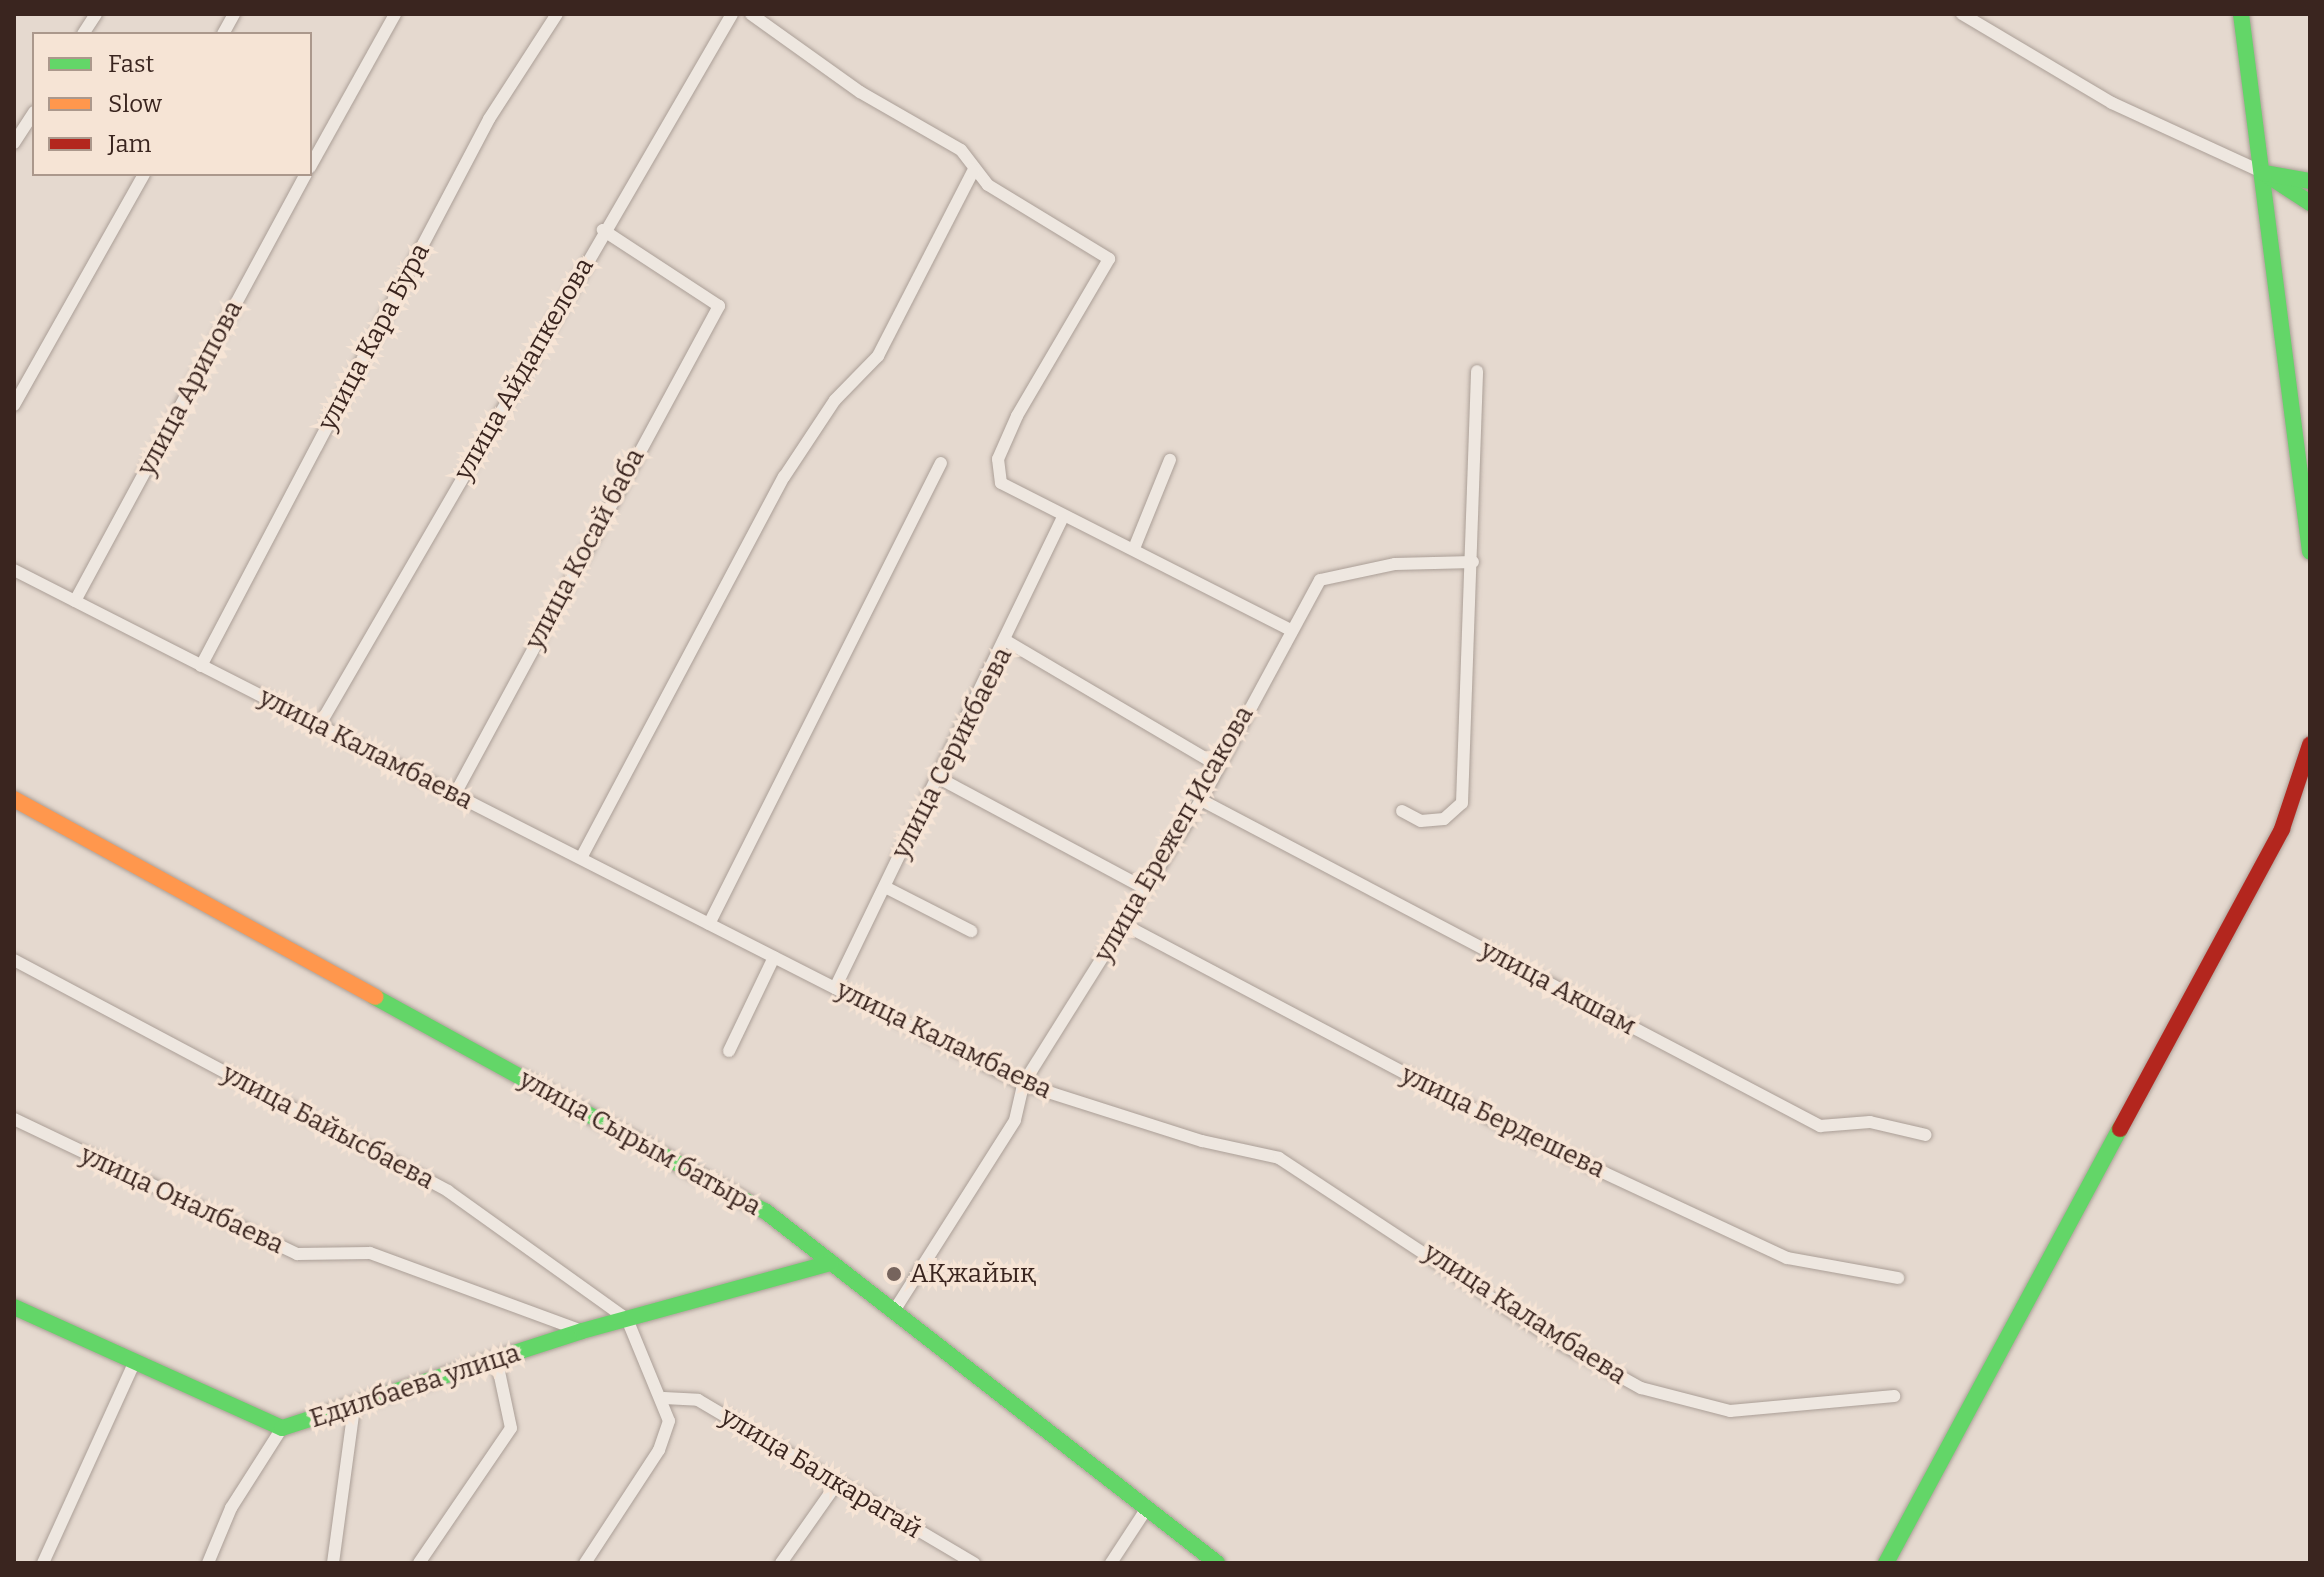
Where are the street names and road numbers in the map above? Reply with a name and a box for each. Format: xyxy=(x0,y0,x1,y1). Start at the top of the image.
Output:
street label: улица Кара Бура xyxy=(312,238,436,436)
street label: улица Айдапкелова xyxy=(448,252,600,486)
street label: улица Арипова xyxy=(131,295,249,481)
street label: улица Косай баба xyxy=(519,443,651,655)
street label: улица Серикбаева xyxy=(885,642,1019,864)
street label: улица Каламбаева xyxy=(254,682,478,816)
street label: улица Ережеп Исакова xyxy=(1088,701,1260,967)
street label: улица Акшам xyxy=(1475,934,1641,1042)
street label: улица Каламбаева xyxy=(831,974,1057,1106)
street label: улица Байысбаева xyxy=(217,1058,439,1196)
street label: улица Бердешева xyxy=(1396,1059,1610,1185)
street label: улица Сырым батыра xyxy=(514,1064,766,1222)
street label: улица Оналбаева xyxy=(75,1139,289,1261)
street label: улица Каламбаева xyxy=(1418,1237,1632,1391)
street label: Едилбаева улица xyxy=(306,1337,524,1435)
street label: улица Балкарагай xyxy=(715,1401,927,1545)

